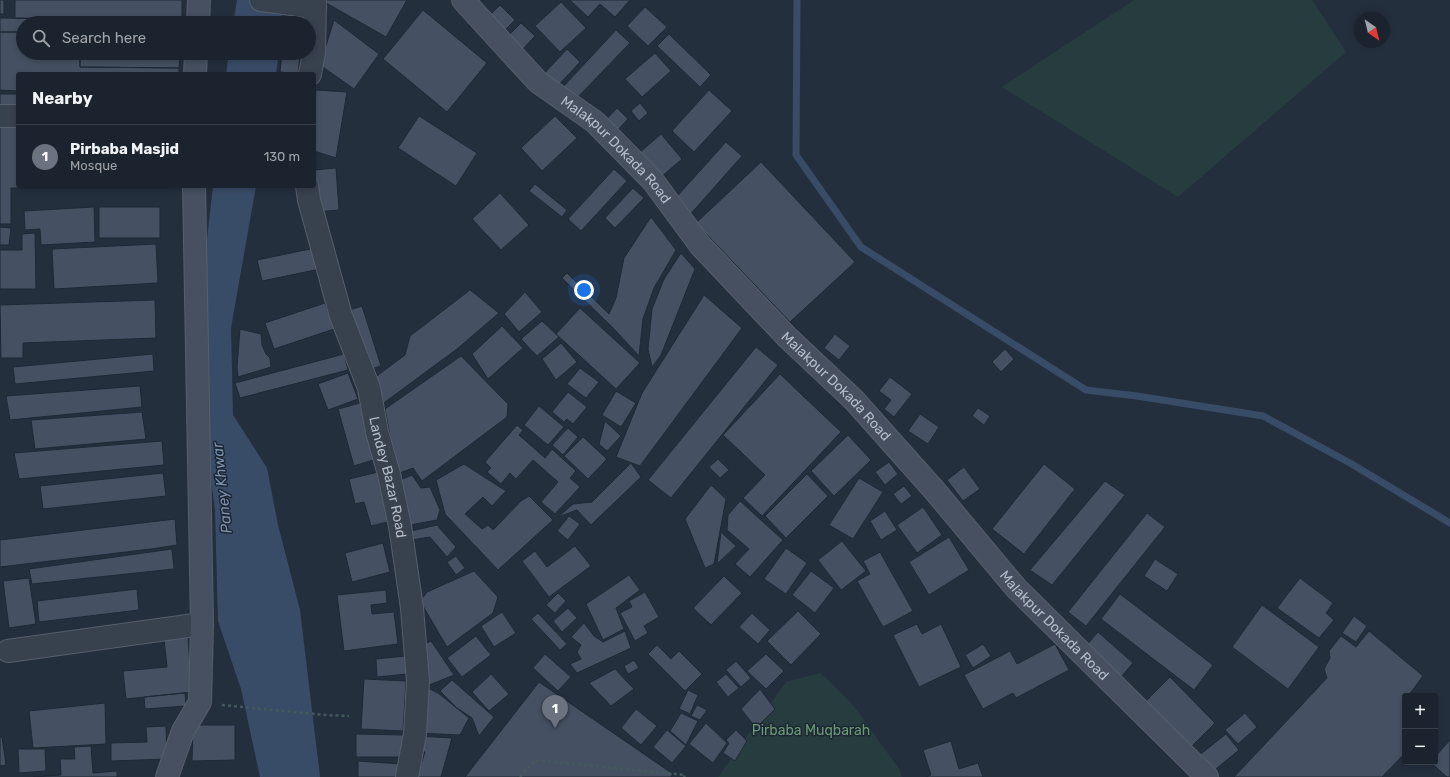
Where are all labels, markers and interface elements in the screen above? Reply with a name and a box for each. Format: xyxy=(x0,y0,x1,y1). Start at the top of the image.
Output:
north arrow xyxy=(1354,12,1390,48)
search box xyxy=(16,16,316,60)
icon: search xyxy=(30,27,52,49)
text: Search here xyxy=(62,29,146,47)
text: Nearby xyxy=(32,88,93,108)
street label: Malakpur Dokada Road xyxy=(558,92,675,206)
text: Pirbaba Masjid xyxy=(70,140,179,158)
text: 1 xyxy=(42,149,48,164)
text: 130 m xyxy=(264,149,300,164)
text: Mosque xyxy=(70,158,117,173)
your location xyxy=(574,280,594,300)
street label: Malakpur Dokada Road xyxy=(778,328,895,444)
street label: Landey Bazar Road xyxy=(366,415,410,539)
water label: Paney Khwar xyxy=(208,440,236,534)
street label: Malakpur Dokada Road xyxy=(996,567,1112,684)
map controls xyxy=(1402,693,1438,765)
button: + xyxy=(1402,693,1438,729)
pin: 1 xyxy=(542,695,568,728)
park label: Pirbaba Muqbarah xyxy=(752,722,870,739)
button: − xyxy=(1402,729,1438,765)

